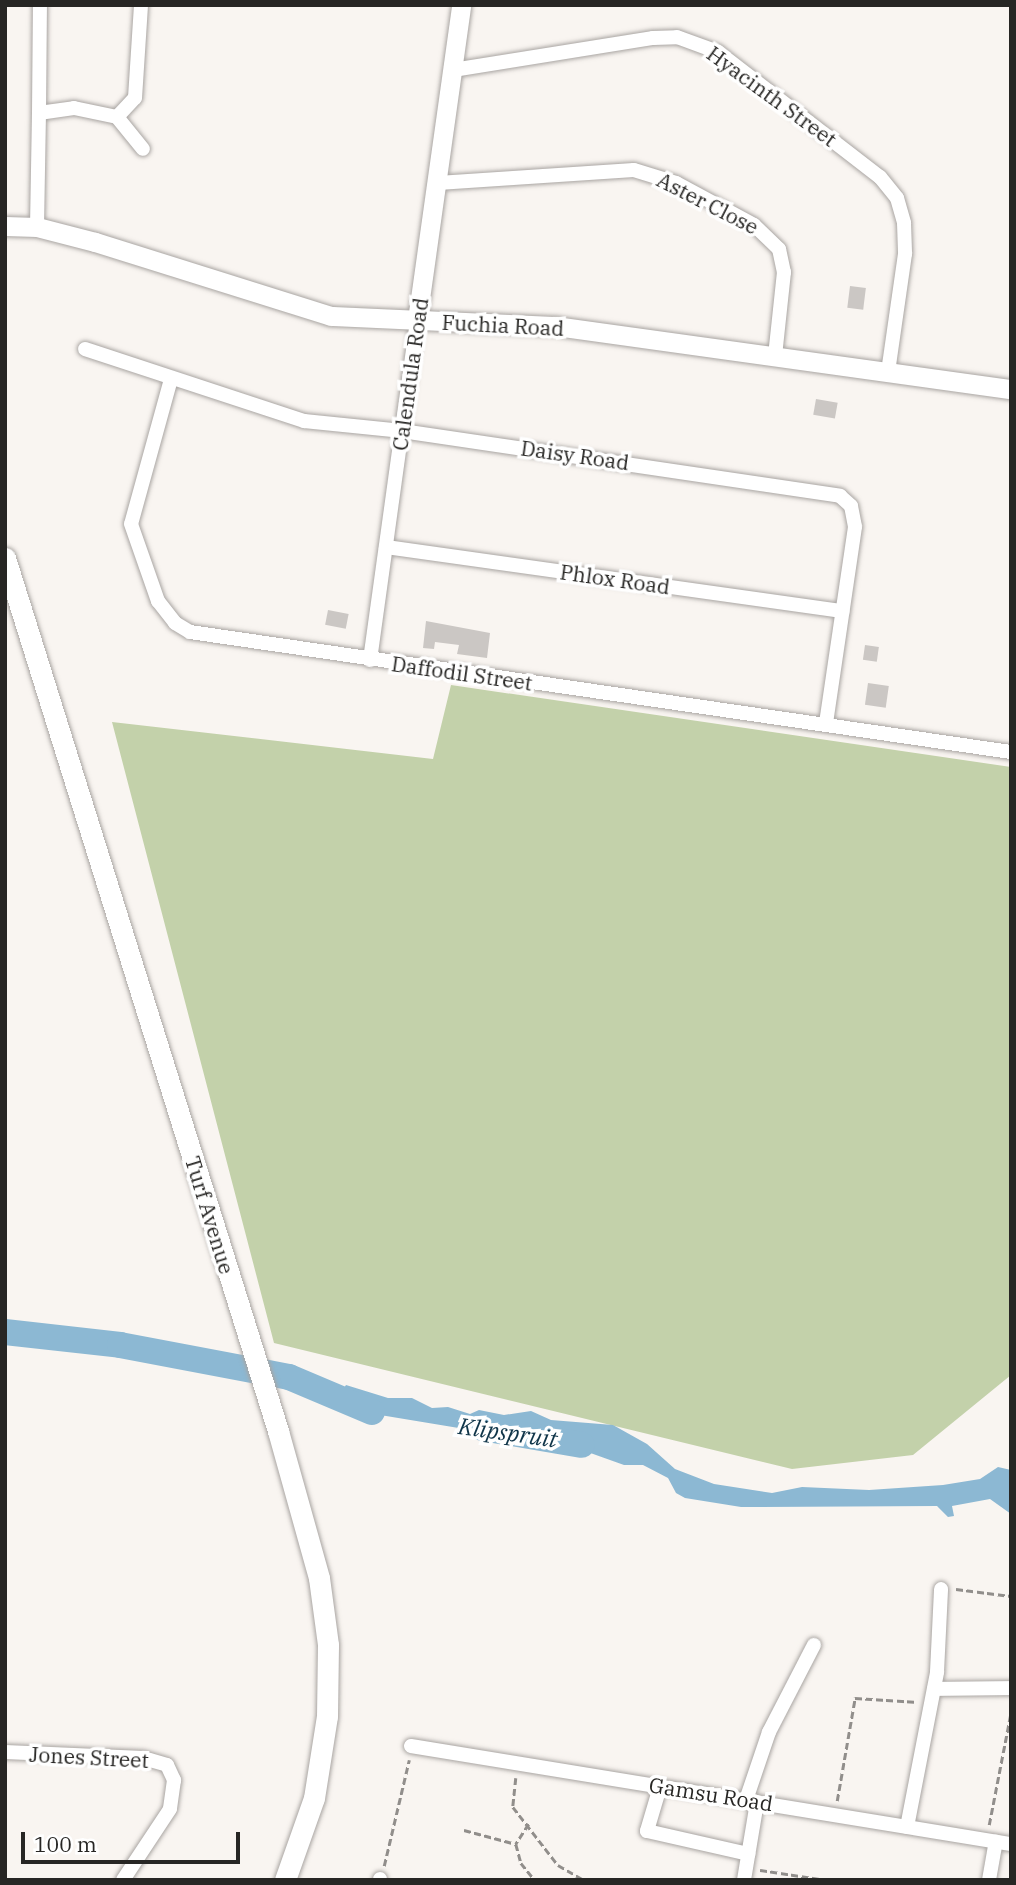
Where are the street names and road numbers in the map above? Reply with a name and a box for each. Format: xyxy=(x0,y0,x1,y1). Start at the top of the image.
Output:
street label: Hyacinth Street xyxy=(702,40,842,152)
street label: Aster Close xyxy=(653,167,763,239)
street label: Calendula Road xyxy=(387,296,433,452)
street label: Fuchia Road xyxy=(441,309,565,341)
street label: Daisy Road xyxy=(519,435,631,475)
street label: Phlox Road xyxy=(558,559,672,599)
street label: Daffodil Street xyxy=(390,651,534,695)
street label: Turf Avenue xyxy=(180,1153,240,1277)
street label: Jones Street xyxy=(28,1741,150,1773)
street label: Gamsu Road xyxy=(647,1772,775,1816)

